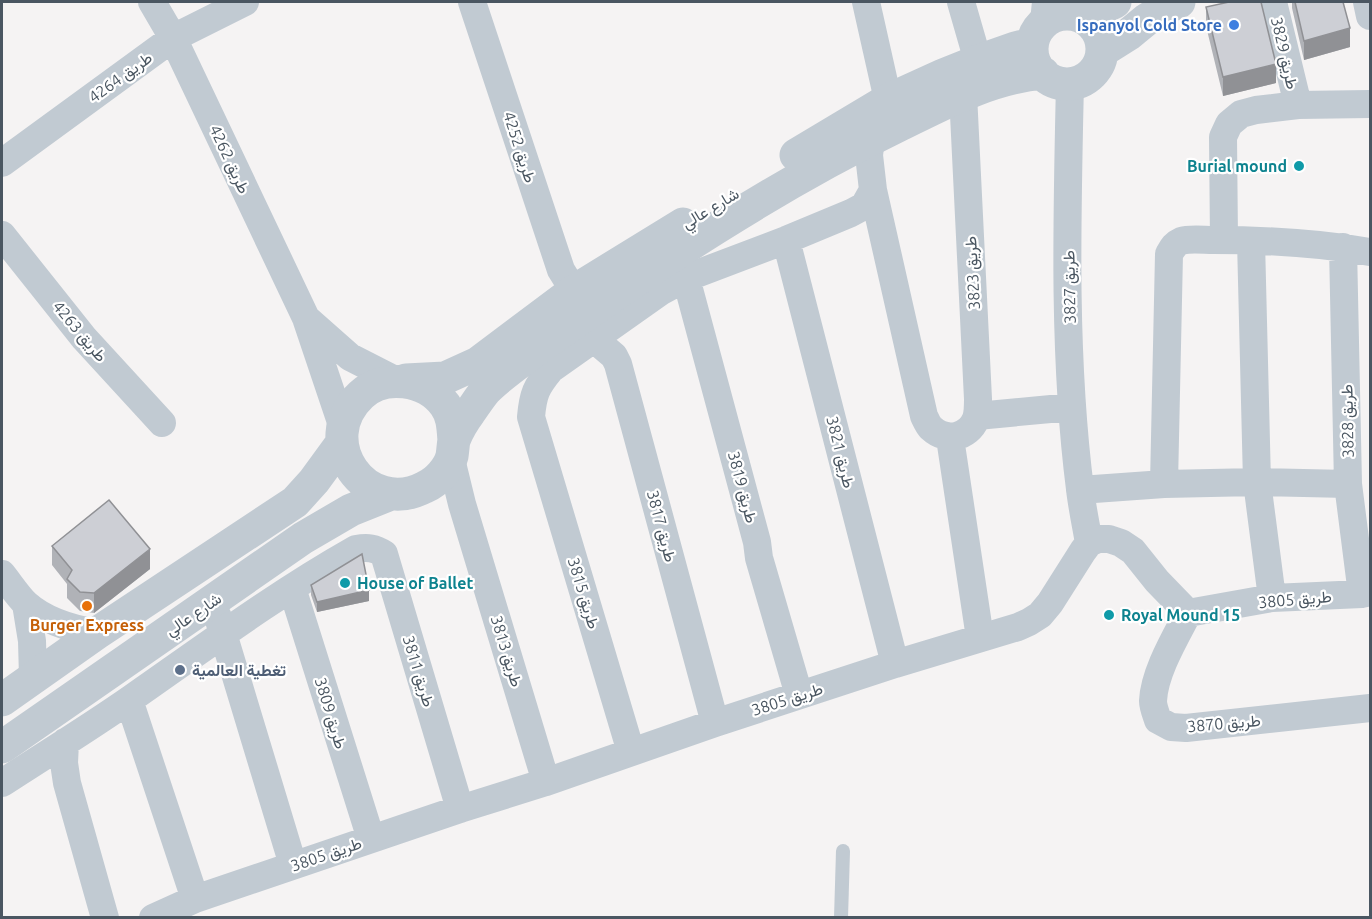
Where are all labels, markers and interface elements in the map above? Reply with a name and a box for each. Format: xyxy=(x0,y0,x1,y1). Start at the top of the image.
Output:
street label: طريق 3829 xyxy=(1266,15,1302,91)
place label: Ispanyol Cold Store xyxy=(1077,16,1222,34)
marker: Ispanyol Cold Store xyxy=(1227,18,1241,32)
street label: طريق 4264 xyxy=(85,48,156,108)
street label: طريق 4252 xyxy=(498,109,540,185)
street label: طريق 4262 xyxy=(204,122,254,197)
place label: Burial mound xyxy=(1187,157,1287,175)
marker: Burial mound xyxy=(1292,159,1306,173)
street label: شارع عالي xyxy=(678,184,744,236)
street label: طريق 3823 xyxy=(961,236,985,310)
street label: طريق 3827 xyxy=(1059,250,1081,324)
street label: طريق 4263 xyxy=(48,297,111,366)
street label: طريق 3828 xyxy=(1337,384,1359,458)
street label: طريق 3821 xyxy=(821,414,859,490)
street label: طريق 3819 xyxy=(723,449,761,525)
street label: طريق 3817 xyxy=(642,488,680,564)
street label: طريق 3815 xyxy=(563,555,603,631)
place label: House of Ballet xyxy=(357,574,473,592)
marker: House of Ballet xyxy=(338,576,352,590)
street label: طريق 3805 xyxy=(1258,587,1333,613)
street label: شارع عالي xyxy=(162,589,227,643)
marker: Burger Express xyxy=(80,599,94,613)
place label: Royal Mound 15 xyxy=(1121,606,1240,624)
marker: Royal Mound 15 xyxy=(1102,608,1116,622)
street label: طريق 3813 xyxy=(486,613,526,689)
place label: Burger Express xyxy=(30,616,144,634)
street label: طريق 3811 xyxy=(398,633,438,709)
place label: تغطية العالمية xyxy=(192,661,286,680)
marker: تغطية العالمية xyxy=(173,663,187,677)
street label: طريق 3809 xyxy=(310,675,350,751)
street label: طريق 3805 xyxy=(749,679,825,721)
street label: طريق 3870 xyxy=(1187,711,1262,737)
street label: طريق 3805 xyxy=(288,833,364,876)

